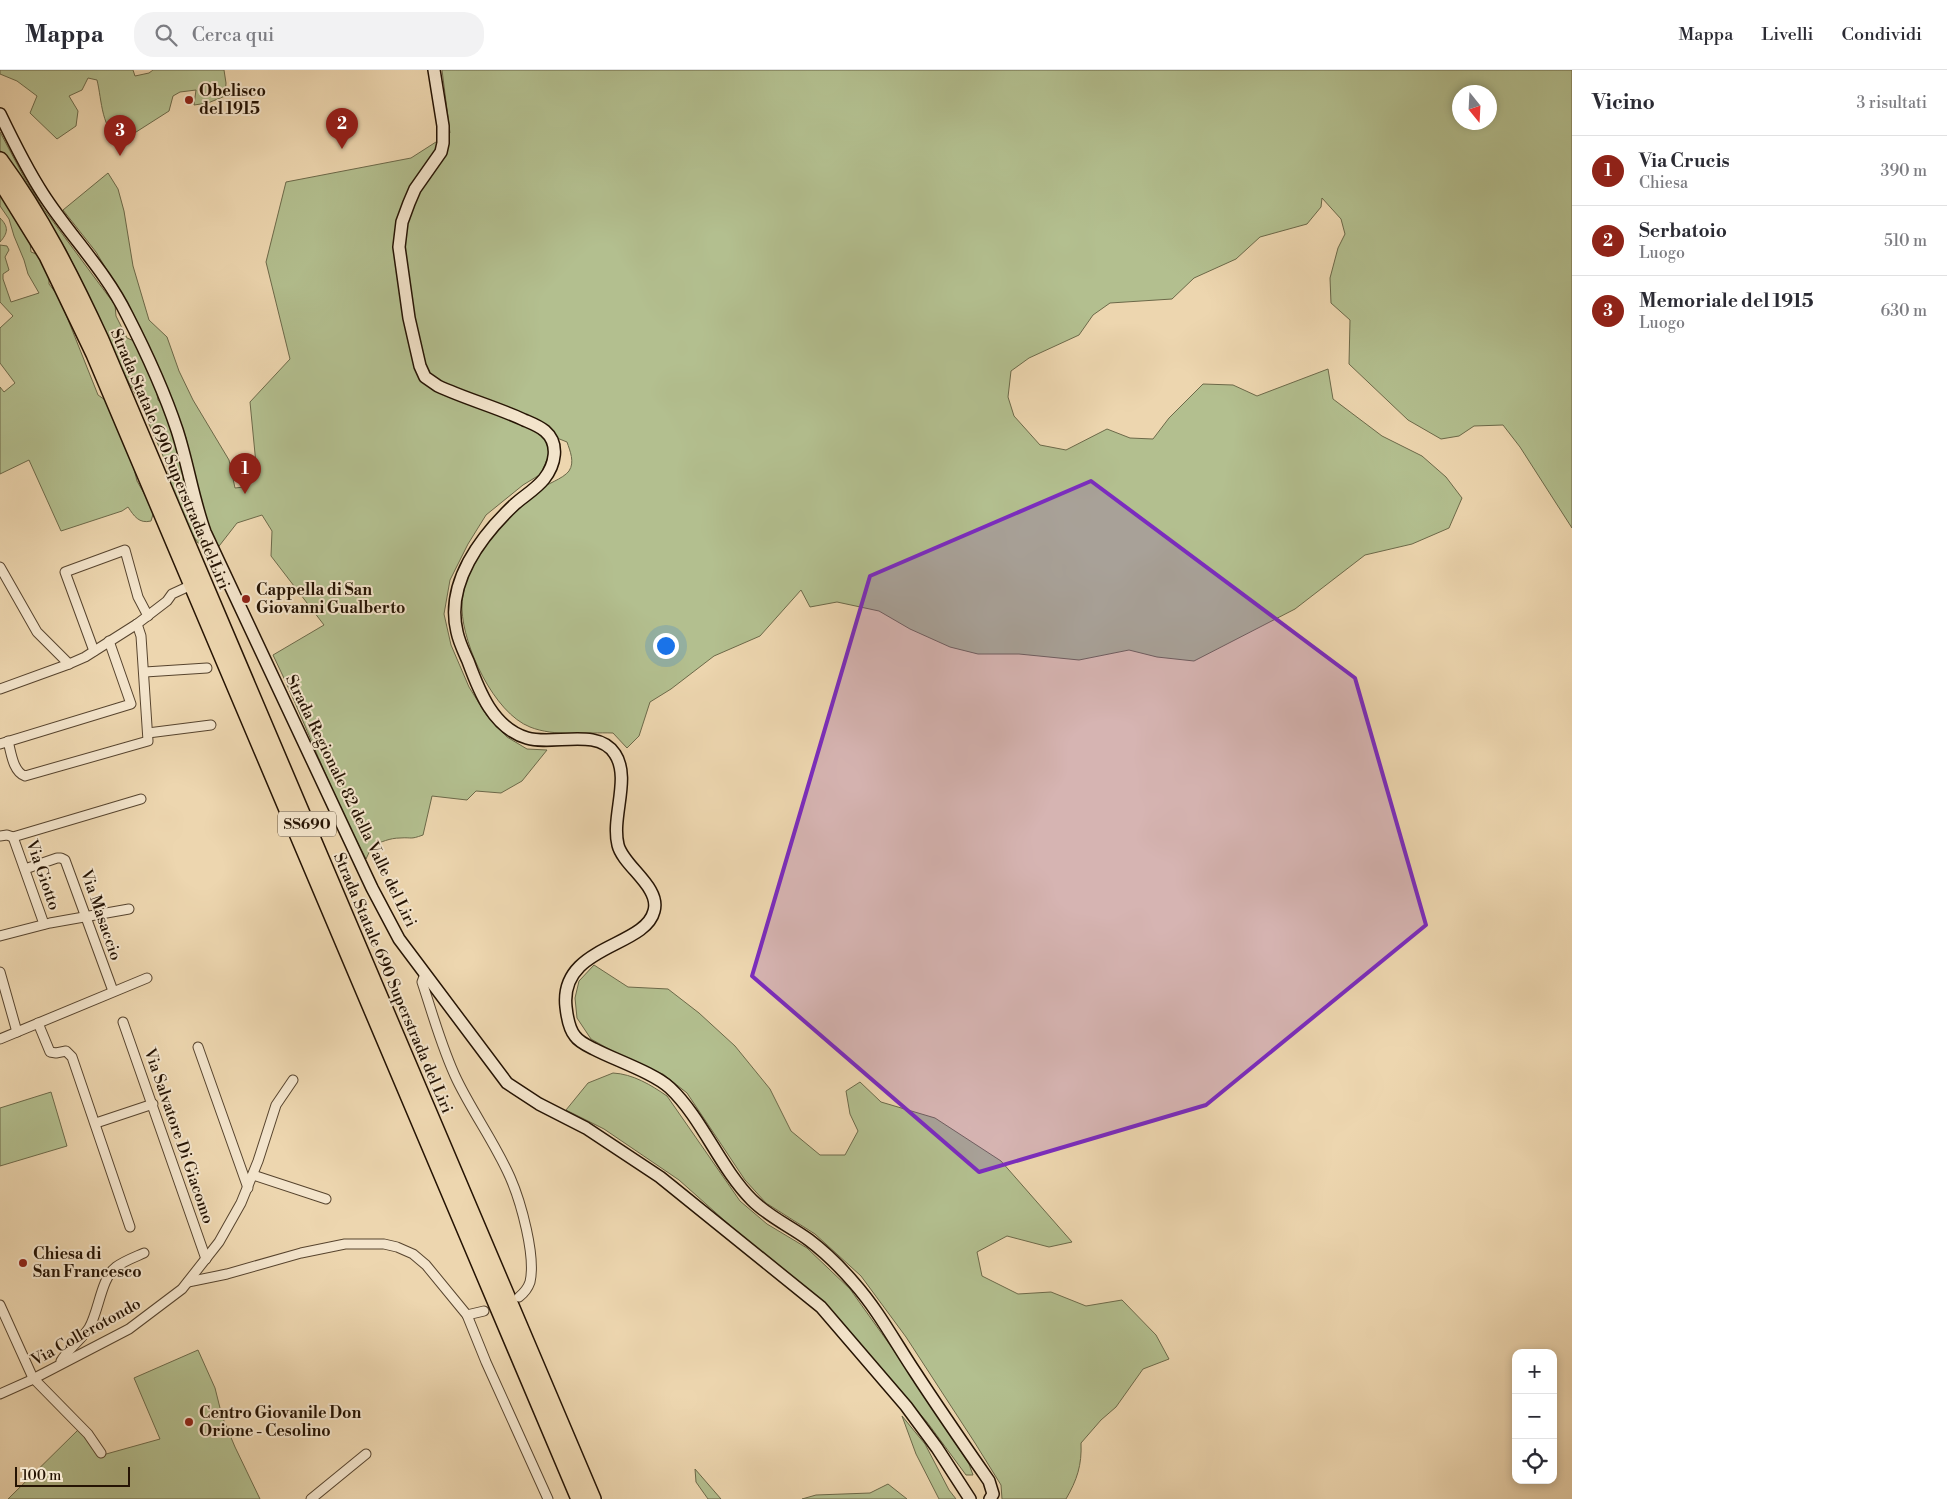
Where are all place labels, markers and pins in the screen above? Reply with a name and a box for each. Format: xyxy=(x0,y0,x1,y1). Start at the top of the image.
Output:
place label: Obelisco del 1915 xyxy=(199,81,266,119)
marker: Obelisco del 1915 xyxy=(183,94,195,106)
pin: 2 xyxy=(326,108,358,149)
pin: 3 xyxy=(104,115,136,156)
pin: 1 xyxy=(229,453,261,494)
place label: Cappella di San Giovanni Gualberto xyxy=(256,580,406,618)
marker: Cappella di San Giovanni Gualberto xyxy=(240,593,252,605)
place label: Chiesa di San Francesco xyxy=(33,1244,142,1282)
marker: Chiesa di San Francesco xyxy=(17,1257,29,1269)
place label: Centro Giovanile Don Orione - Cesolino xyxy=(199,1403,361,1441)
marker: Centro Giovanile Don Orione - Cesolino xyxy=(183,1416,195,1428)

